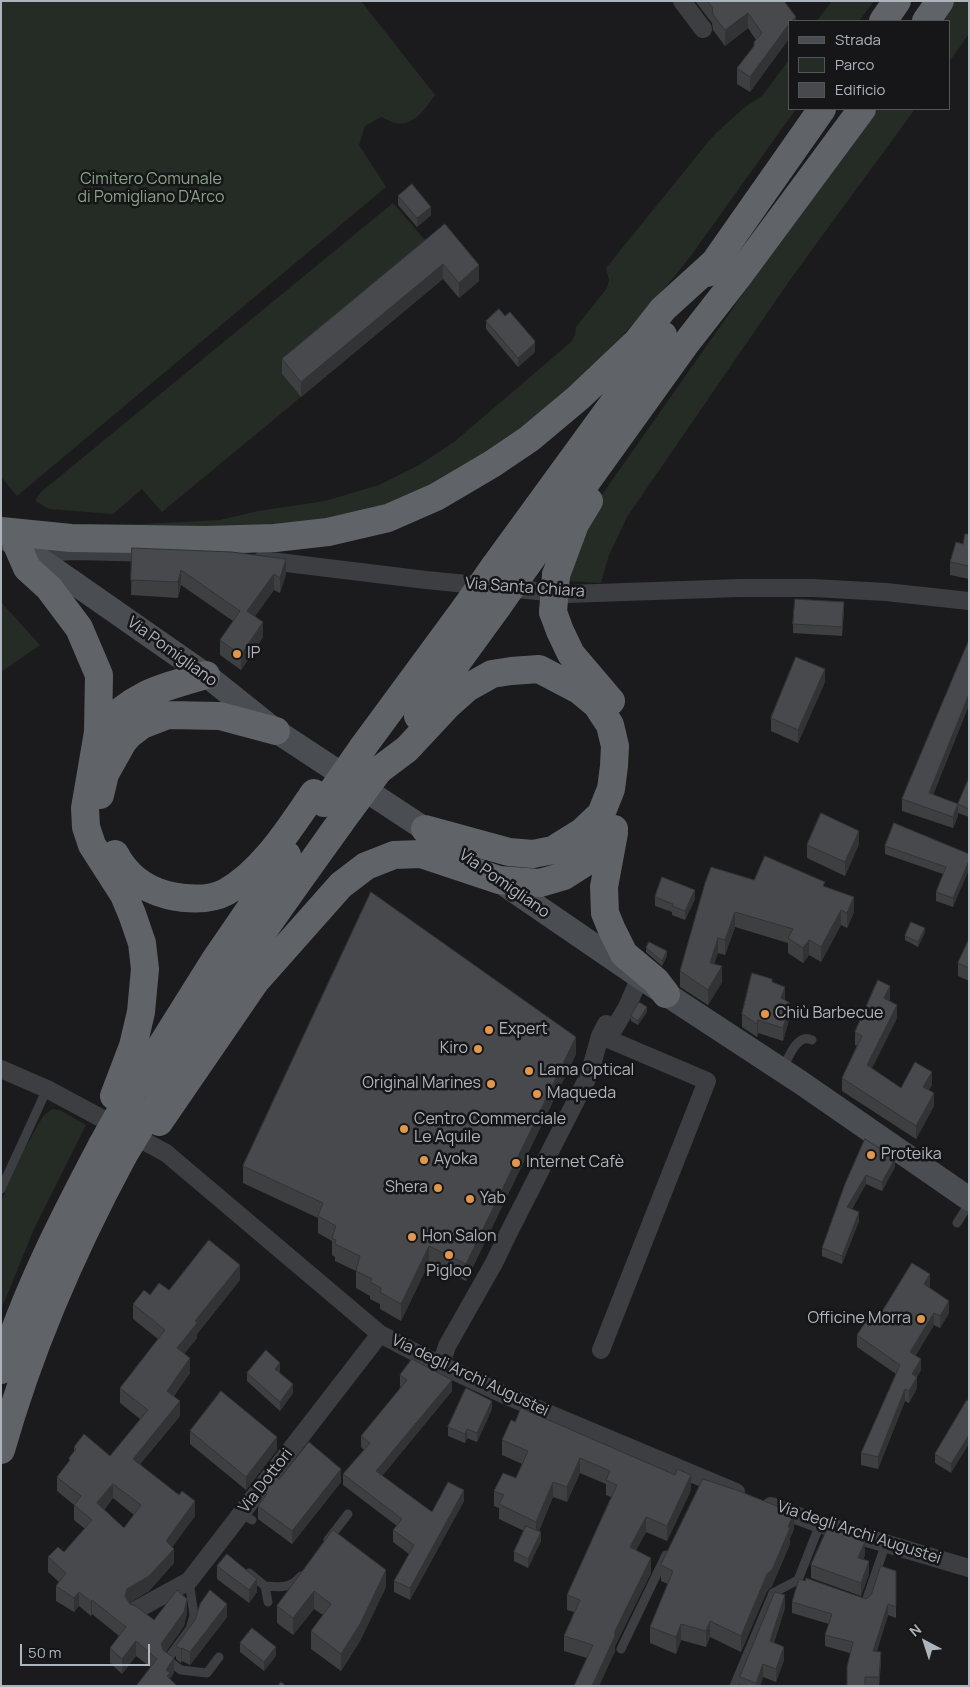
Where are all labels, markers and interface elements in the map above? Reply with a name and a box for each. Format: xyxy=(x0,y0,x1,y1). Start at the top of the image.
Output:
legend xyxy=(788,20,950,110)
text: Strada xyxy=(835,29,881,50)
text: Parco xyxy=(835,54,874,75)
text: Edificio xyxy=(835,79,885,100)
park label: Cimitero Comunale di Pomigliano D'Arco xyxy=(78,170,224,208)
street label: Via Santa Chiara xyxy=(465,574,585,602)
street label: Via Pomigliano xyxy=(123,613,221,691)
place label: IP xyxy=(247,644,260,664)
marker: IP xyxy=(231,648,243,660)
street label: Via Pomigliano xyxy=(455,846,553,922)
place label: Chiù Barbecue xyxy=(775,1004,883,1024)
marker: Chiù Barbecue xyxy=(759,1008,771,1020)
place label: Expert xyxy=(499,1020,548,1040)
marker: Expert xyxy=(483,1024,495,1036)
place label: Kiro xyxy=(440,1039,468,1059)
marker: Kiro xyxy=(472,1043,484,1055)
place label: Lama Optical xyxy=(539,1061,634,1081)
marker: Lama Optical xyxy=(523,1065,535,1077)
place label: Original Marines xyxy=(362,1074,481,1094)
marker: Original Marines xyxy=(485,1078,497,1090)
place label: Maqueda xyxy=(547,1084,616,1104)
marker: Maqueda xyxy=(531,1088,543,1100)
place label: Centro Commerciale Le Aquile xyxy=(414,1110,566,1148)
marker: Centro Commerciale Le Aquile xyxy=(398,1123,410,1135)
place label: Proteika xyxy=(881,1145,942,1165)
marker: Proteika xyxy=(865,1149,877,1161)
place label: Ayoka xyxy=(434,1150,478,1170)
place label: Internet Cafè xyxy=(526,1153,624,1173)
marker: Ayoka xyxy=(418,1154,430,1166)
marker: Internet Cafè xyxy=(510,1157,522,1169)
place label: Shera xyxy=(385,1178,428,1198)
marker: Shera xyxy=(432,1182,444,1194)
place label: Yab xyxy=(480,1189,506,1209)
marker: Yab xyxy=(464,1193,476,1205)
place label: Hon Salon xyxy=(422,1227,497,1247)
marker: Hon Salon xyxy=(406,1231,418,1243)
marker: Pigloo xyxy=(443,1249,455,1261)
place label: Pigloo xyxy=(426,1262,472,1282)
place label: Officine Morra xyxy=(807,1309,911,1329)
marker: Officine Morra xyxy=(915,1313,927,1325)
street label: Via degli Archi Augustei xyxy=(388,1331,552,1421)
street label: Via Dottori xyxy=(235,1445,297,1517)
street label: Via degli Archi Augustei xyxy=(775,1497,943,1569)
north arrow xyxy=(900,1617,950,1667)
text: N xyxy=(905,1620,925,1641)
scale bar xyxy=(22,1634,152,1666)
text: 50 m xyxy=(28,1642,62,1663)

